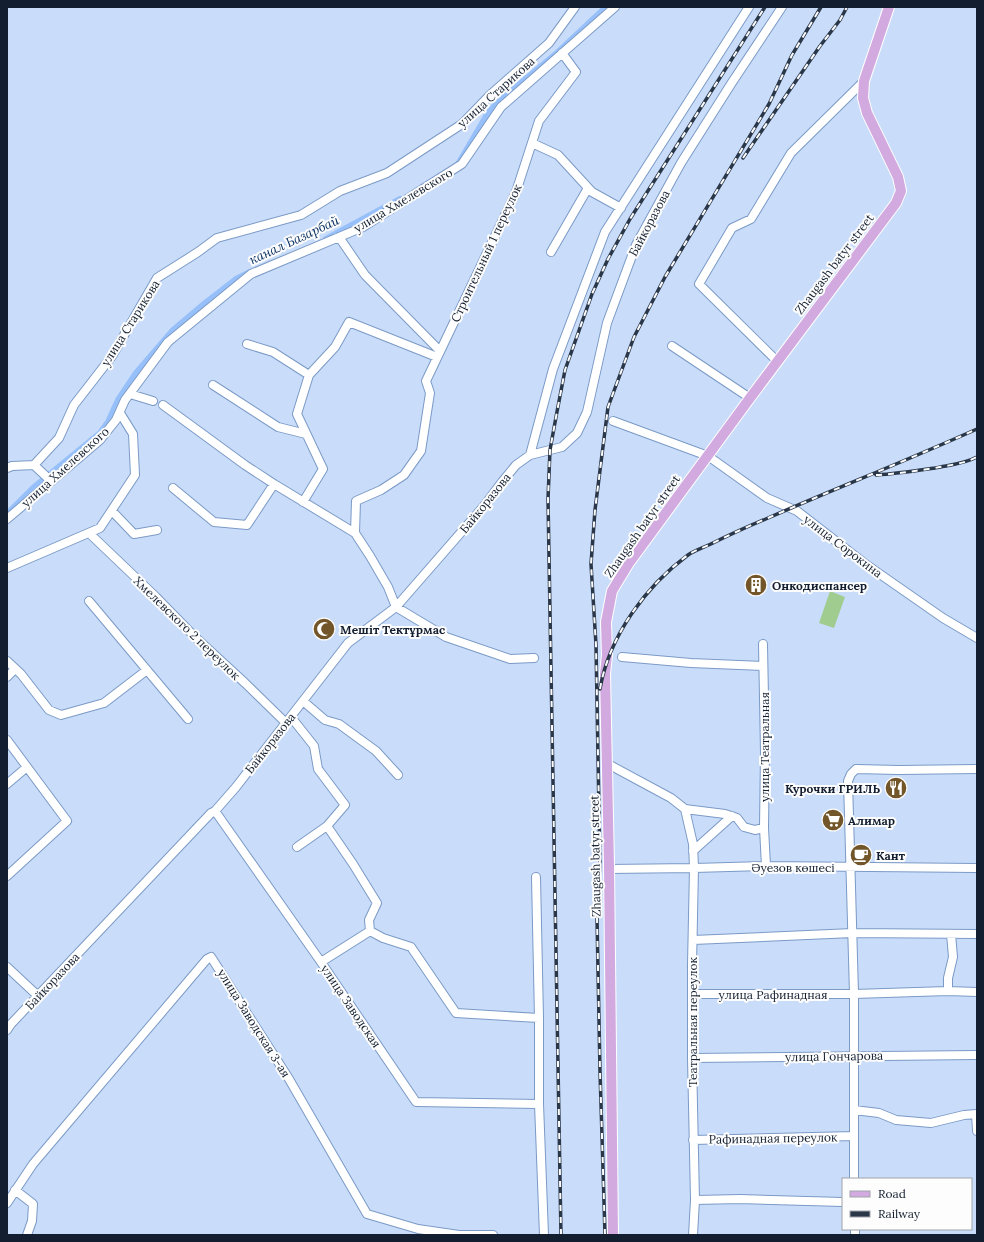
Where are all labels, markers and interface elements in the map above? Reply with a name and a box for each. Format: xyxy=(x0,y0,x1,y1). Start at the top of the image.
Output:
street label: улица Старикова xyxy=(454,53,538,131)
street label: улица Хмелевского xyxy=(351,165,455,235)
street label: Строительный 1 переулок xyxy=(447,181,525,324)
street label: Байкоразова xyxy=(625,187,673,259)
street label: Zhaugash batyr street xyxy=(791,211,877,317)
water label: канал Базарбай xyxy=(246,212,342,268)
street label: улица Старикова xyxy=(97,277,163,369)
street label: улица Хмелевского xyxy=(18,424,112,510)
street label: Байкоразова xyxy=(456,470,514,536)
street label: Zhaugash batyr street xyxy=(601,472,683,580)
street label: улица Сорокина xyxy=(801,511,885,581)
building icon: Онкодиспансер xyxy=(743,572,769,598)
street label: Хмелевского 2 переулок xyxy=(131,573,244,683)
place label: Онкодиспансер xyxy=(772,578,867,593)
mosque icon: Мешіт Тектұрмас xyxy=(311,616,337,642)
place label: Мешіт Тектұрмас xyxy=(340,622,446,637)
street label: улица Театральная xyxy=(757,692,772,802)
street label: Байкоразова xyxy=(242,710,298,776)
restaurant icon: Курочки ГРИЛЬ xyxy=(883,775,909,801)
place label: Курочки ГРИЛЬ xyxy=(785,781,880,796)
street label: Zhaugash batyr street xyxy=(586,795,604,917)
supermarket icon: Алимар xyxy=(820,807,846,833)
place label: Алимар xyxy=(848,813,895,828)
cafe icon: Кант xyxy=(848,842,874,868)
place label: Кант xyxy=(876,848,906,863)
street label: Әуезов көшесі xyxy=(751,860,835,875)
street label: Байкоразова xyxy=(22,949,82,1013)
street label: Театральная переулок xyxy=(685,956,700,1087)
street label: улица Заводская xyxy=(318,962,384,1050)
street label: улица Заводская 3-ая xyxy=(214,966,294,1080)
street label: улица Рафинадная xyxy=(719,987,827,1002)
street label: улица Гончарова xyxy=(785,1048,883,1064)
street label: Рафинадная переулок xyxy=(708,1129,838,1147)
legend xyxy=(842,1178,972,1230)
text: Road xyxy=(878,1186,906,1201)
text: Railway xyxy=(878,1206,921,1221)

